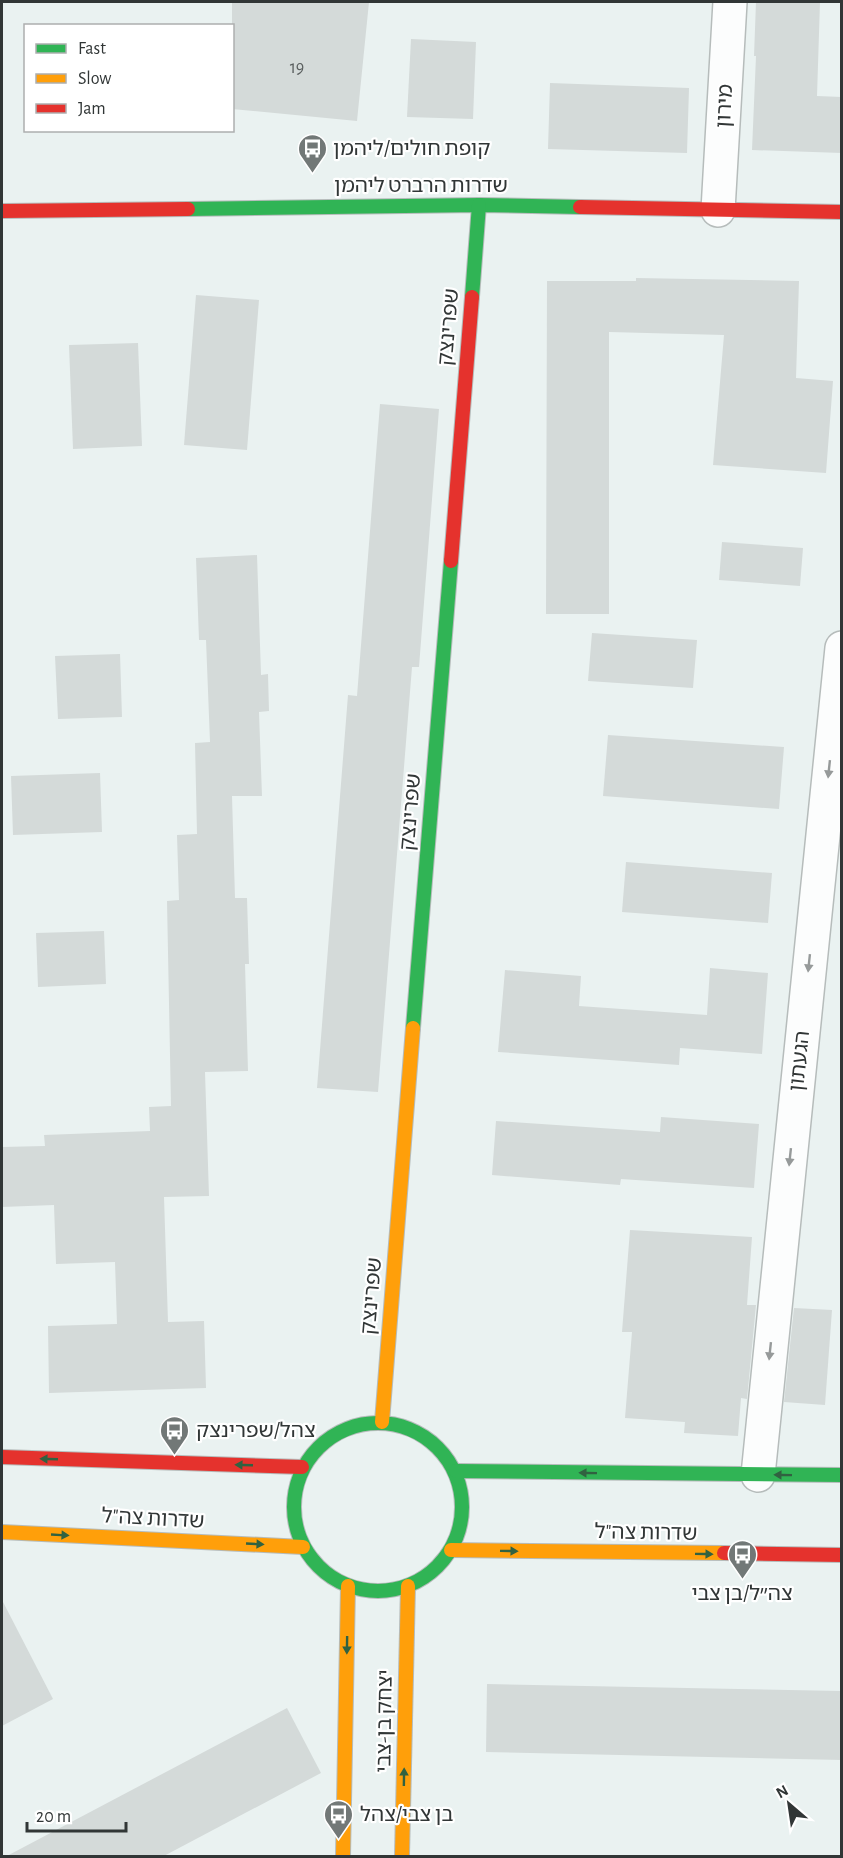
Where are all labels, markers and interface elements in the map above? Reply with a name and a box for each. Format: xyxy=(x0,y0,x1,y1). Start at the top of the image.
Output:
legend xyxy=(24,24,234,132)
text: Fast xyxy=(78,40,106,58)
house number: 19 xyxy=(290,59,304,77)
text: Slow xyxy=(78,70,111,88)
street label: מירון xyxy=(713,83,736,128)
text: Jam xyxy=(78,100,106,118)
bus stop icon: קופת חולים/ליהמן xyxy=(296,132,328,174)
place label: קופת חולים/ליהמן xyxy=(333,138,490,159)
street label: שדרות הרברט ליהמן xyxy=(334,175,508,196)
street label: שפרינצק xyxy=(435,287,462,367)
one-way arrow xyxy=(824,759,834,778)
street label: שפרינצק xyxy=(397,772,424,852)
one-way arrow xyxy=(804,953,814,972)
street label: הגעתון xyxy=(786,1030,813,1093)
one-way arrow xyxy=(785,1147,795,1166)
street label: שפרינצק xyxy=(358,1256,385,1336)
one-way arrow xyxy=(765,1341,775,1360)
bus stop icon: צהל/שפרינצק xyxy=(159,1414,191,1456)
place label: צהל/שפרינצק xyxy=(196,1420,316,1441)
one-way arrow xyxy=(40,1454,59,1464)
one-way arrow xyxy=(234,1461,253,1470)
one-way arrow xyxy=(579,1468,598,1478)
one-way arrow xyxy=(774,1470,793,1480)
street label: שדרות צה"ל xyxy=(101,1505,205,1532)
street label: שדרות צה"ל xyxy=(594,1521,698,1544)
one-way arrow xyxy=(50,1530,69,1539)
bus stop icon: צה״ל/בן צבי xyxy=(726,1538,758,1580)
one-way arrow xyxy=(245,1540,264,1549)
one-way arrow xyxy=(500,1546,519,1556)
one-way arrow xyxy=(694,1549,713,1559)
place label: צה״ל/בן צבי xyxy=(691,1583,793,1604)
one-way arrow xyxy=(342,1635,352,1654)
street label: יצחק בן-צבי xyxy=(373,1669,396,1773)
one-way arrow xyxy=(399,1768,408,1787)
north arrow xyxy=(759,1774,819,1834)
text: N xyxy=(773,1782,791,1801)
scale bar xyxy=(27,1795,126,1833)
bus stop icon: בן צבי/צהל xyxy=(323,1798,355,1840)
place label: בן צבי/צהל xyxy=(360,1804,454,1825)
text: 20 m xyxy=(36,1808,71,1826)

